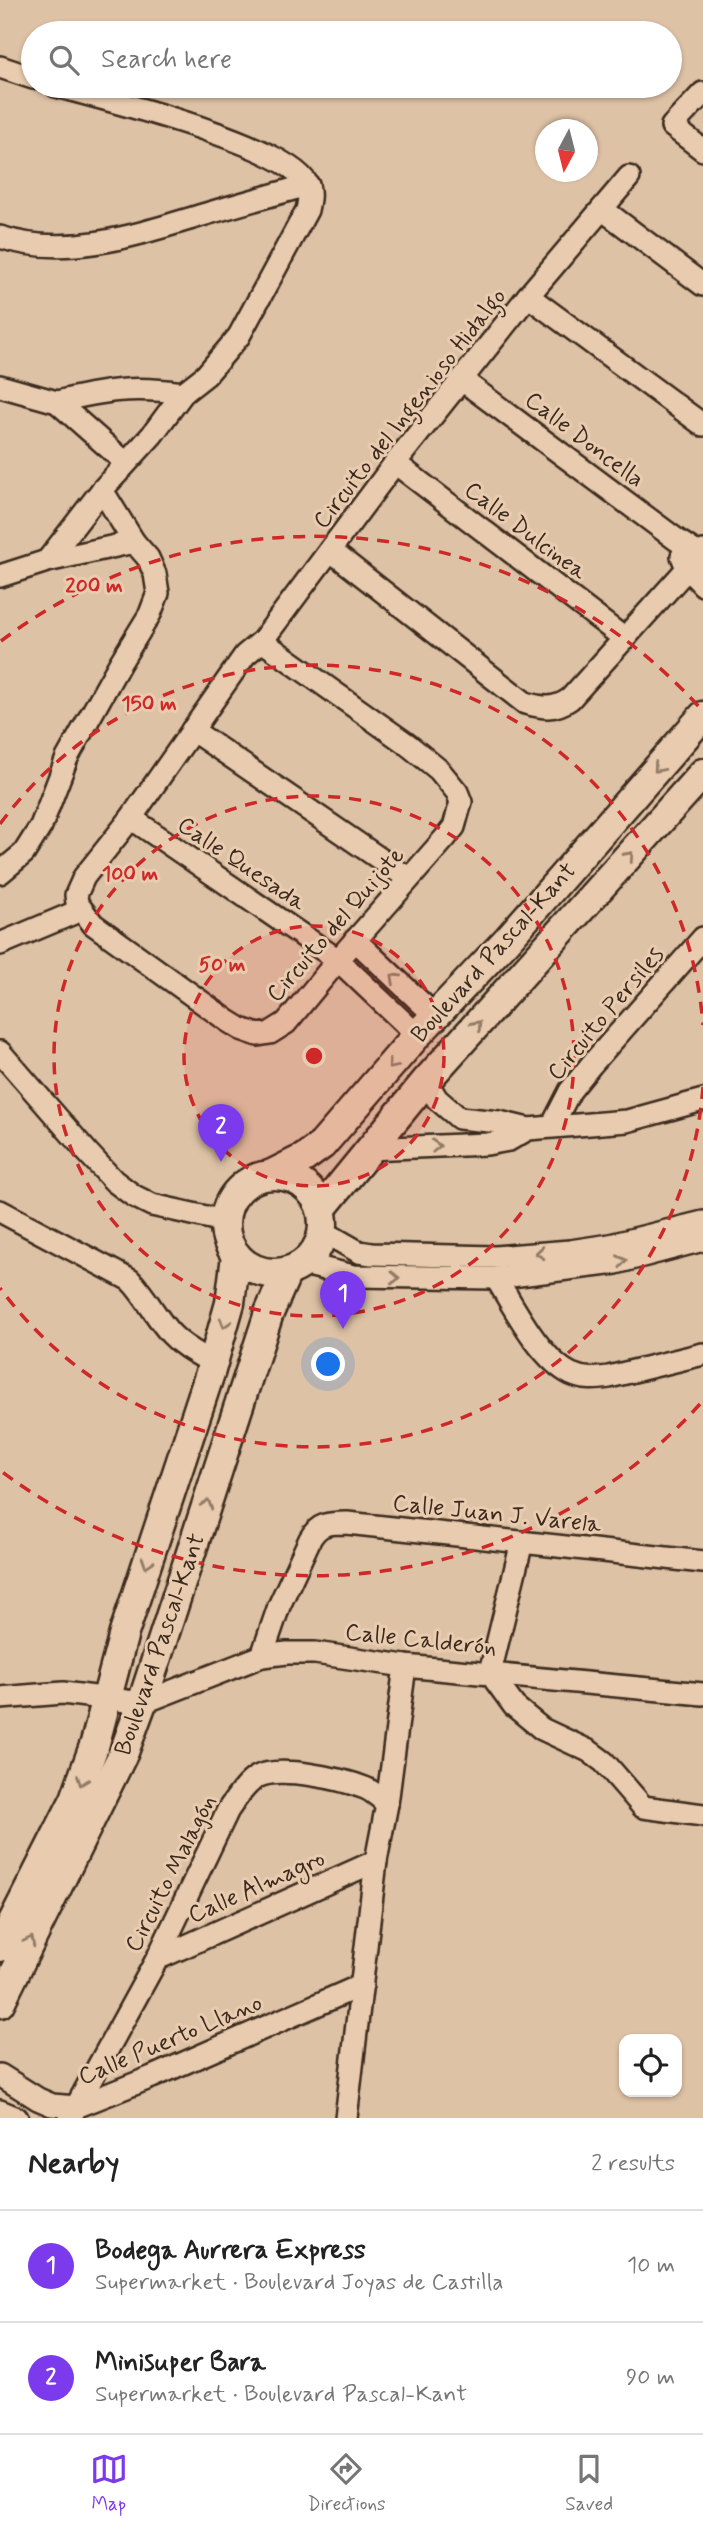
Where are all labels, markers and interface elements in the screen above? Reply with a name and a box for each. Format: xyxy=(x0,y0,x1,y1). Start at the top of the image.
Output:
search box xyxy=(21,21,682,98)
icon: search xyxy=(45,41,83,79)
text: Search here xyxy=(101,43,232,77)
north arrow xyxy=(535,119,598,182)
street label: Circuito del Ingenioso Hidalgo xyxy=(307,282,516,537)
street label: Calle Doncella xyxy=(518,385,650,495)
street label: Calle Dulcinea xyxy=(458,475,593,588)
text: 200 m xyxy=(65,572,123,600)
text: 150 m xyxy=(121,690,177,718)
one-way arrow xyxy=(654,759,666,772)
street label: Calle Quesada xyxy=(171,810,312,919)
street label: Circuito del Quijote xyxy=(260,841,412,1009)
one-way arrow xyxy=(621,851,633,864)
street label: Boulevard Pascal-Kant xyxy=(405,856,584,1050)
text: 100 m xyxy=(102,860,158,888)
street label: Circuito Persiles xyxy=(541,940,671,1088)
text: 50 m xyxy=(199,951,246,979)
one-way arrow xyxy=(390,973,403,986)
one-way arrow xyxy=(469,1020,481,1033)
centre of rings xyxy=(302,1044,326,1068)
one-way arrow xyxy=(388,1056,400,1069)
pin: 2 xyxy=(198,1104,244,1162)
one-way arrow xyxy=(431,1138,442,1153)
one-way arrow xyxy=(534,1245,545,1260)
one-way arrow xyxy=(616,1255,628,1270)
one-way arrow xyxy=(390,1270,401,1285)
pin: 1 xyxy=(320,1271,366,1329)
one-way arrow xyxy=(218,1317,233,1329)
your location xyxy=(311,1347,345,1381)
street label: Calle Juan J. Varela xyxy=(391,1488,603,1541)
one-way arrow xyxy=(198,1499,213,1511)
street label: Boulevard Pascal-Kant xyxy=(108,1529,213,1760)
one-way arrow xyxy=(141,1556,155,1568)
street label: Calle Calderón xyxy=(344,1617,498,1664)
one-way arrow xyxy=(76,1774,90,1786)
street label: Circuito Malagón xyxy=(118,1790,224,1958)
street label: Calle Almagro xyxy=(183,1843,331,1933)
one-way arrow xyxy=(22,1936,36,1949)
street label: Calle Puerto Llano xyxy=(74,1988,267,2093)
map controls xyxy=(619,2034,682,2097)
button: locate xyxy=(619,2034,682,2097)
text: Nearby xyxy=(28,2144,119,2183)
text: 2 results xyxy=(591,2149,675,2179)
text: Bodega Aurrera Express xyxy=(95,2234,366,2268)
text: 1 xyxy=(46,2251,56,2281)
text: 10 m xyxy=(627,2251,675,2281)
text: Supermarket · Boulevard Joyas de Castilla xyxy=(95,2268,504,2298)
text: Minisuper Bara xyxy=(95,2346,266,2380)
text: 2 xyxy=(45,2363,57,2393)
text: 90 m xyxy=(626,2363,675,2393)
text: Supermarket · Boulevard Pascal-Kant xyxy=(95,2380,467,2410)
tab: Map xyxy=(90,2450,128,2517)
tab: Directions xyxy=(307,2450,386,2517)
tab: Saved xyxy=(565,2450,613,2517)

